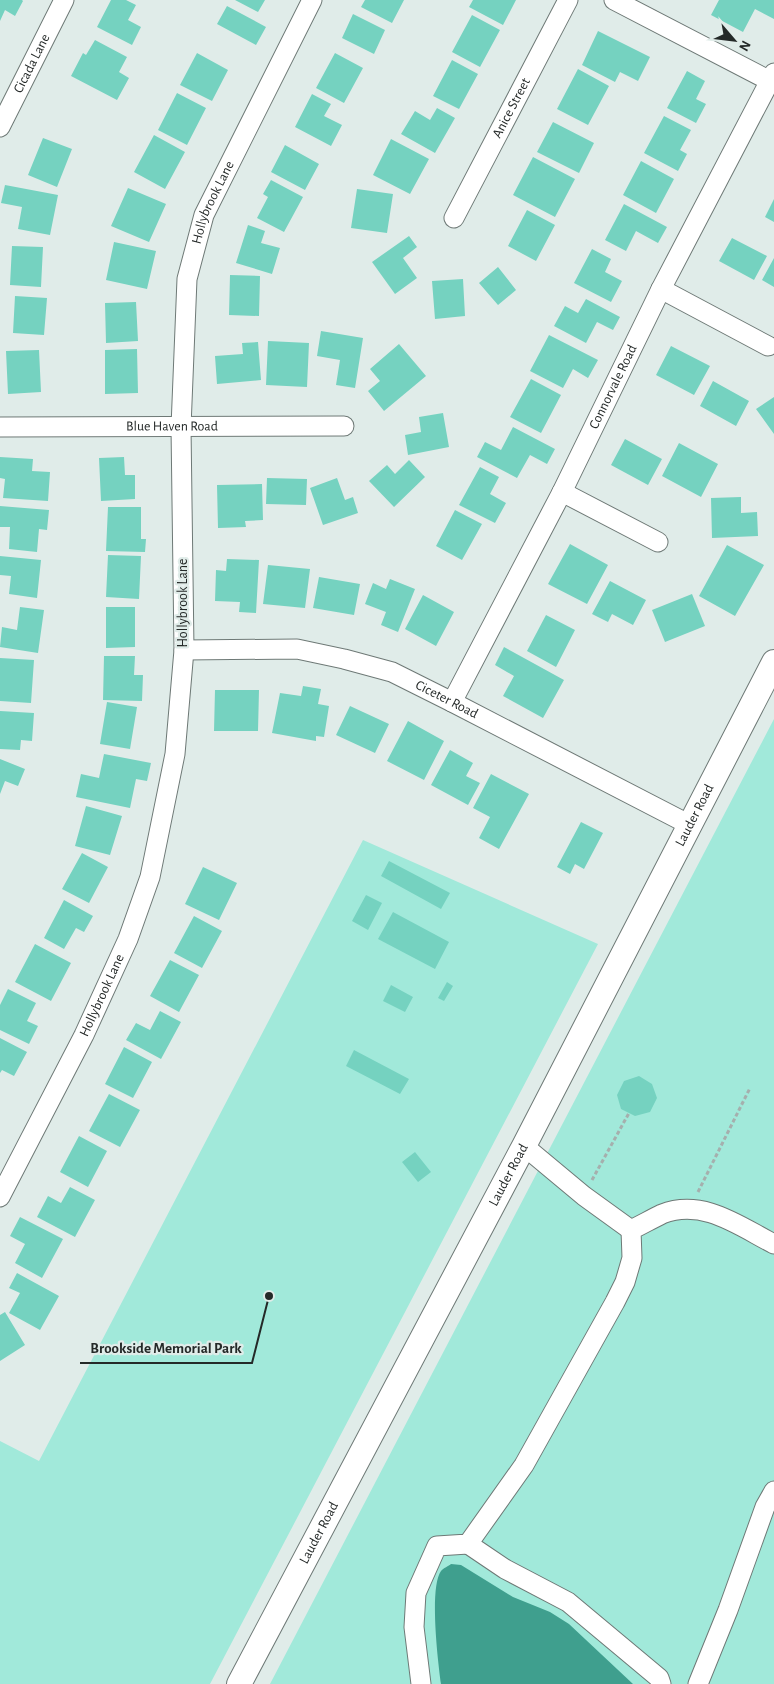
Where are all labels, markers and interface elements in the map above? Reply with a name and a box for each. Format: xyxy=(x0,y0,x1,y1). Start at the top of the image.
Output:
north arrow xyxy=(709,15,759,65)
street label: Cicada Lane xyxy=(11,32,53,95)
text: N xyxy=(736,38,753,53)
street label: Anice Street xyxy=(490,75,533,140)
street label: Hollybrook Lane xyxy=(190,159,237,245)
street label: Connorvale Road xyxy=(587,343,640,431)
street label: Blue Haven Road xyxy=(126,419,218,434)
street label: Hollybrook Lane xyxy=(176,559,190,647)
street label: Ciceter Road xyxy=(413,678,480,721)
street label: Lauder Road xyxy=(673,782,717,849)
street label: Hollybrook Lane xyxy=(77,952,127,1039)
street label: Lauder Road xyxy=(487,1142,531,1208)
callout: Brookside Memorial Park xyxy=(80,1333,252,1363)
text: Brookside Memorial Park xyxy=(90,1341,242,1356)
street label: Lauder Road xyxy=(297,1500,341,1566)

